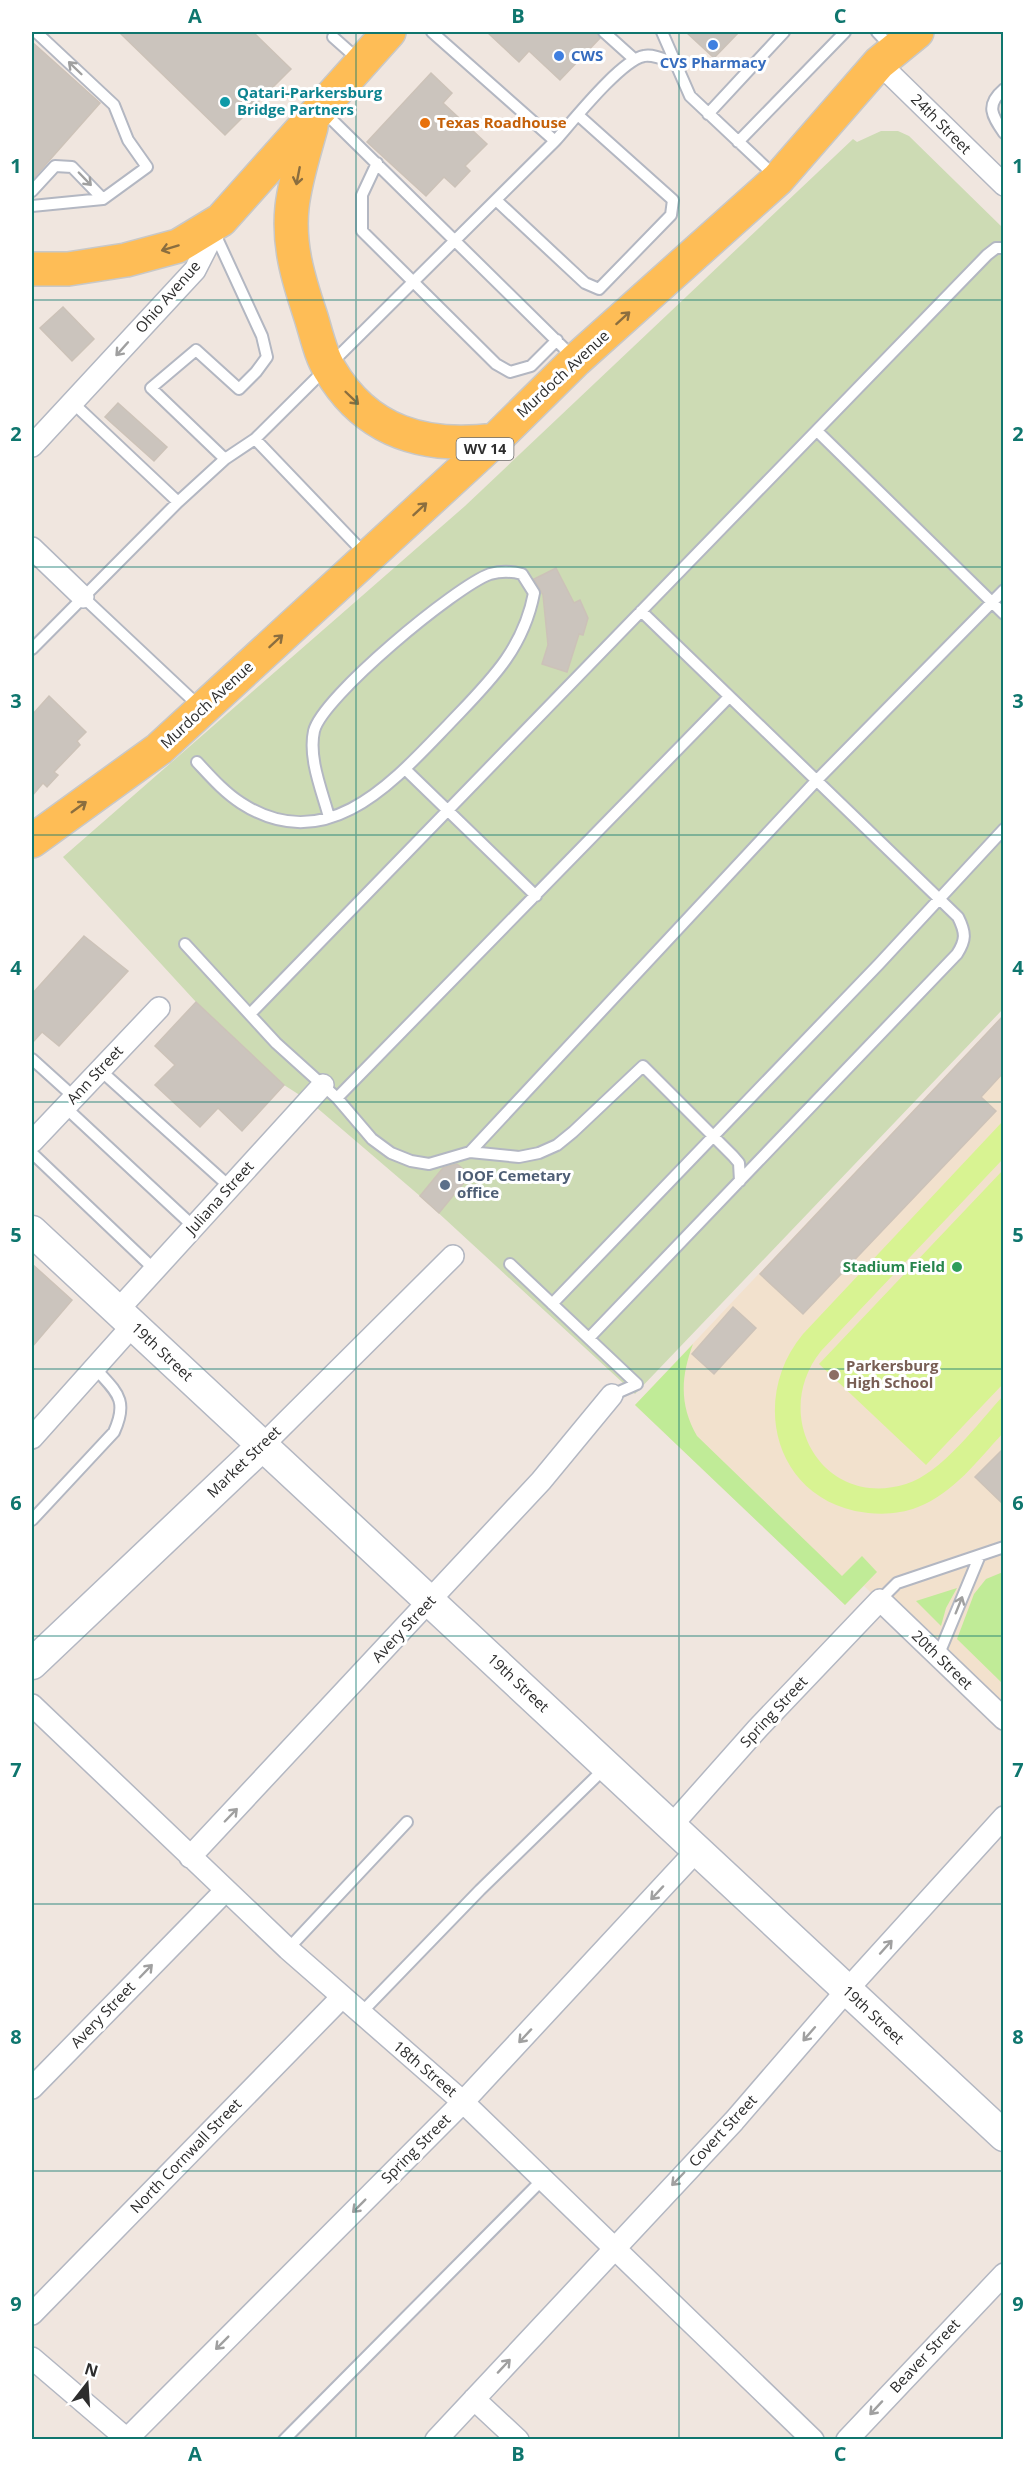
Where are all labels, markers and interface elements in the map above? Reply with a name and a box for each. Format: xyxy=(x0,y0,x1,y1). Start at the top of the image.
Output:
text: A xyxy=(188,2,202,29)
text: B xyxy=(511,2,525,29)
text: C xyxy=(834,2,847,29)
marker: CVS Pharmacy xyxy=(706,38,720,52)
place label: CWS xyxy=(571,45,603,65)
marker: CWS xyxy=(552,49,566,63)
place label: CVS Pharmacy xyxy=(660,52,767,72)
one-way arrow xyxy=(68,62,83,76)
place label: Qatari-Parkersburg Bridge Partners xyxy=(237,82,383,119)
street label: 24th Street xyxy=(907,89,976,158)
marker: Qatari-Parkersburg Bridge Partners xyxy=(218,95,232,109)
place label: Texas Roadhouse xyxy=(437,112,567,132)
marker: Texas Roadhouse xyxy=(418,116,432,130)
text: 1 xyxy=(10,152,22,179)
text: 1 xyxy=(1012,152,1024,179)
one-way arrow xyxy=(292,166,303,185)
one-way arrow xyxy=(77,172,92,187)
one-way arrow xyxy=(161,243,180,254)
street label: Ohio Avenue xyxy=(130,256,204,337)
one-way arrow xyxy=(615,311,630,325)
street label: Murdoch Avenue xyxy=(512,325,613,421)
one-way arrow xyxy=(115,341,129,356)
one-way arrow xyxy=(344,391,359,406)
text: 2 xyxy=(10,420,22,447)
text: 2 xyxy=(1012,420,1024,447)
road number: WV 14 xyxy=(456,438,514,460)
one-way arrow xyxy=(412,502,427,516)
one-way arrow xyxy=(268,635,283,649)
street label: Murdoch Avenue xyxy=(156,656,257,752)
text: 3 xyxy=(10,687,22,714)
text: 3 xyxy=(1012,687,1024,714)
one-way arrow xyxy=(70,801,86,813)
text: 4 xyxy=(10,954,22,981)
text: 4 xyxy=(1012,954,1024,981)
street label: Ann Street xyxy=(62,1041,127,1108)
street label: Juliana Street xyxy=(180,1156,258,1240)
place label: IOOF Cemetary office xyxy=(457,1165,571,1202)
marker: IOOF Cemetary office xyxy=(438,1178,452,1192)
text: 5 xyxy=(10,1221,22,1248)
text: 5 xyxy=(1012,1221,1024,1248)
place label: Stadium Field xyxy=(843,1256,945,1276)
marker: Stadium Field xyxy=(950,1260,964,1274)
street label: 19th Street xyxy=(128,1318,198,1385)
place label: Parkersburg High School xyxy=(846,1355,939,1392)
marker: Parkersburg High School xyxy=(827,1368,841,1382)
street label: Market Street xyxy=(202,1421,285,1502)
text: 6 xyxy=(10,1489,22,1516)
text: 6 xyxy=(1012,1489,1024,1516)
street label: Avery Street xyxy=(367,1590,440,1666)
one-way arrow xyxy=(954,1597,965,1615)
street label: 20th Street xyxy=(908,1625,978,1693)
street label: 19th Street xyxy=(484,1649,554,1716)
street label: Spring Street xyxy=(735,1671,811,1751)
text: 7 xyxy=(10,1756,22,1783)
text: 7 xyxy=(1012,1756,1024,1783)
one-way arrow xyxy=(224,1808,238,1823)
one-way arrow xyxy=(650,1885,664,1900)
one-way arrow xyxy=(879,1939,893,1954)
one-way arrow xyxy=(139,1964,153,1979)
street label: Avery Street xyxy=(66,1977,139,2052)
street label: 19th Street xyxy=(839,1981,909,2048)
text: 8 xyxy=(10,2023,22,2050)
text: 8 xyxy=(1012,2023,1024,2050)
one-way arrow xyxy=(802,2026,815,2042)
one-way arrow xyxy=(517,2028,532,2043)
street label: 18th Street xyxy=(390,2036,462,2101)
street label: Covert Street xyxy=(684,2090,761,2171)
street label: North Cornwall Street xyxy=(125,2094,245,2217)
street label: Spring Street xyxy=(376,2109,454,2187)
one-way arrow xyxy=(671,2171,685,2186)
one-way arrow xyxy=(352,2198,367,2213)
text: 9 xyxy=(10,2290,22,2317)
text: 9 xyxy=(1012,2290,1024,2317)
street label: Beaver Street xyxy=(885,2314,964,2397)
one-way arrow xyxy=(214,2336,229,2351)
north arrow xyxy=(57,2354,117,2414)
text: N xyxy=(82,2357,101,2382)
one-way arrow xyxy=(497,2358,511,2373)
one-way arrow xyxy=(869,2400,884,2415)
text: A xyxy=(188,2440,202,2467)
text: B xyxy=(511,2440,525,2467)
text: C xyxy=(834,2440,847,2467)

